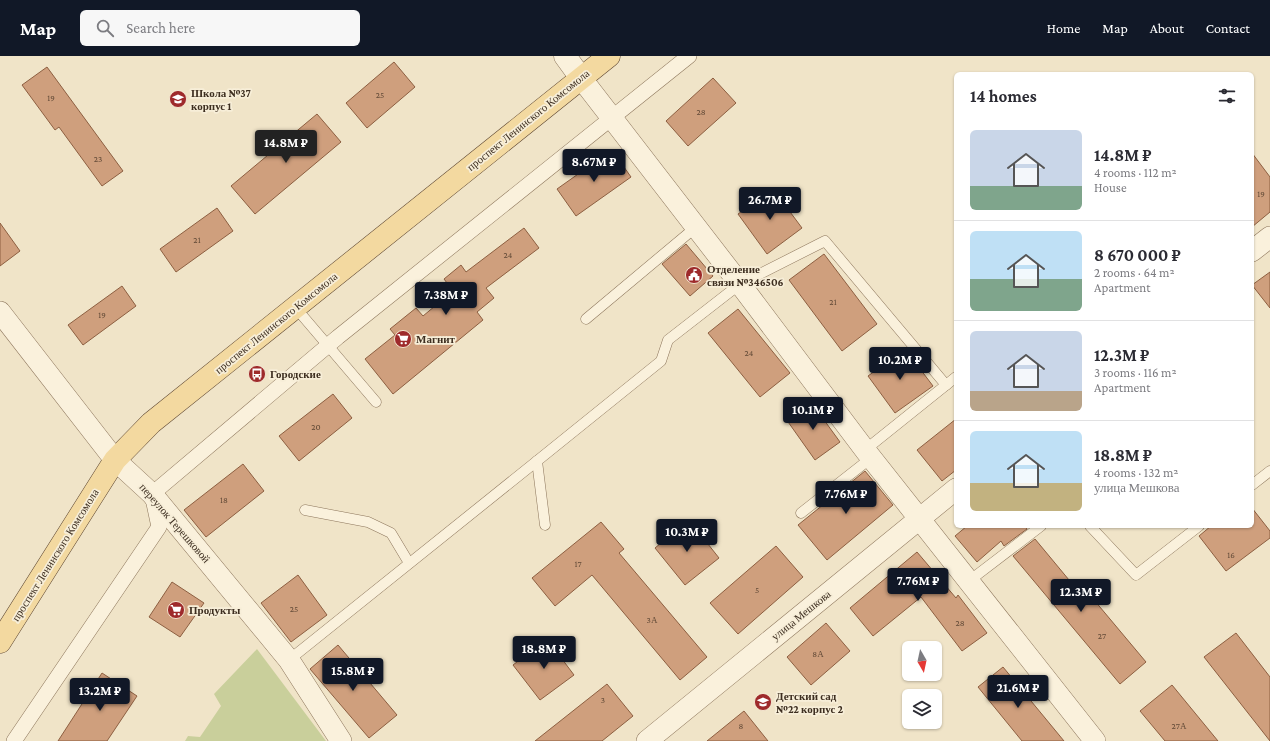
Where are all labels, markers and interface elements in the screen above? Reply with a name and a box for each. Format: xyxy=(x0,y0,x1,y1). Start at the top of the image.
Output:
search box xyxy=(80,10,360,46)
icon: search xyxy=(94,17,116,39)
text: Map xyxy=(20,18,56,39)
text: Search here xyxy=(126,20,195,36)
text: Home xyxy=(1047,20,1080,36)
text: Map xyxy=(1102,20,1128,36)
text: About xyxy=(1150,20,1184,36)
text: Contact xyxy=(1206,20,1250,36)
street label: проспект Ленинского Комсомола xyxy=(465,67,592,173)
icon: filters xyxy=(1216,85,1238,107)
place label: Школа №37 корпус 1 xyxy=(191,87,251,112)
text: 14 homes xyxy=(970,87,1037,106)
school or university icon: Школа №37 корпус 1 xyxy=(168,89,188,109)
house number: 25 xyxy=(376,90,384,100)
house number: 19 xyxy=(47,93,55,103)
house number: 28 xyxy=(696,107,706,117)
pin: 14.8M ₽ xyxy=(249,130,323,164)
text: 14.8M ₽ xyxy=(264,135,308,150)
icon: home xyxy=(1002,146,1050,194)
text: 14.8M ₽ xyxy=(1094,146,1152,165)
pin: 8.67M ₽ xyxy=(557,149,631,183)
house number: 23 xyxy=(94,154,102,164)
text: 8.67M ₽ xyxy=(572,154,616,169)
text: 4 rooms · 112 m² xyxy=(1094,165,1177,180)
text: House xyxy=(1094,180,1127,195)
pin: 26.7M ₽ xyxy=(733,187,807,221)
house number: 19 xyxy=(1257,189,1265,199)
text: 26.7M ₽ xyxy=(748,192,792,207)
house number: 21 xyxy=(193,235,201,245)
text: 8 670 000 ₽ xyxy=(1094,246,1181,265)
icon: home xyxy=(1002,247,1050,295)
house number: 24 xyxy=(504,250,513,260)
place label: Отделение связи №346506 xyxy=(707,263,784,288)
public building icon: Отделение связи №346506 xyxy=(684,265,704,285)
text: 2 rooms · 64 m² xyxy=(1094,265,1175,280)
street label: проспект Ленинского Комсомола xyxy=(213,270,340,376)
text: Apartment xyxy=(1094,280,1151,295)
pin: 7.38M ₽ xyxy=(409,282,483,316)
text: 7.38M ₽ xyxy=(424,287,468,302)
house number: 21 xyxy=(829,297,837,307)
house number: 19 xyxy=(98,310,106,320)
supermarket icon: Магнит xyxy=(393,329,413,349)
place label: Магнит xyxy=(416,333,456,345)
text: 12.3M ₽ xyxy=(1094,346,1150,365)
pin: 10.2M ₽ xyxy=(863,347,937,381)
icon: home xyxy=(1002,347,1050,395)
house number: 24 xyxy=(745,348,754,358)
text: 10.2M ₽ xyxy=(878,352,922,367)
bus stop icon: Городские xyxy=(247,364,267,384)
text: 3 rooms · 116 m² xyxy=(1094,365,1177,380)
place label: Городские xyxy=(270,368,321,380)
text: Apartment xyxy=(1094,380,1151,395)
pin: 10.1M ₽ xyxy=(776,397,850,431)
text: 10.1M ₽ xyxy=(792,402,834,417)
house number: 20 xyxy=(311,422,321,432)
text: 18.8M ₽ xyxy=(1094,446,1152,465)
icon: home xyxy=(1002,447,1050,495)
text: 4 rooms · 132 m² xyxy=(1094,465,1178,480)
text: улица Мешкова xyxy=(1094,480,1180,495)
street label: переулок Терешковой xyxy=(137,481,213,565)
pin: 7.76M ₽ xyxy=(809,481,883,515)
text: 7.76M ₽ xyxy=(824,486,868,501)
street label: проспект Ленинского Комсомола xyxy=(9,487,101,623)
house number: 18 xyxy=(220,495,228,505)
pin: 10.3M ₽ xyxy=(650,519,724,553)
text: 10.3M ₽ xyxy=(665,524,709,539)
house number: 16 xyxy=(1227,550,1235,560)
house number: 17 xyxy=(574,559,582,569)
pin: 7.76M ₽ xyxy=(881,568,955,602)
text: 7.76M ₽ xyxy=(896,573,940,588)
pin: 12.3M ₽ xyxy=(1044,579,1118,613)
text: 12.3M ₽ xyxy=(1060,584,1102,599)
house number: 5 xyxy=(755,585,759,595)
street label: улица Мешкова xyxy=(769,587,833,642)
supermarket icon: Продукты xyxy=(166,600,186,620)
place label: Продукты xyxy=(189,604,241,616)
house number: 25 xyxy=(290,604,298,614)
house number: 3А xyxy=(647,615,658,625)
house number: 28 xyxy=(955,618,965,628)
house number: 27 xyxy=(1098,631,1106,641)
pin: 18.8M ₽ xyxy=(507,636,581,670)
text: 18.8M ₽ xyxy=(522,641,566,656)
north arrow xyxy=(902,641,942,681)
map controls xyxy=(902,641,942,729)
house number: 8А xyxy=(812,649,824,659)
pin: 15.8M ₽ xyxy=(316,658,390,692)
text: 15.8M ₽ xyxy=(331,663,375,678)
pin: 21.6M ₽ xyxy=(981,675,1055,709)
pin: 13.2M ₽ xyxy=(63,678,137,712)
text: 21.6M ₽ xyxy=(996,680,1040,695)
text: 13.2M ₽ xyxy=(79,683,121,698)
button: layers xyxy=(902,689,942,729)
place label: Детский сад №22 корпус 2 xyxy=(776,690,843,715)
school or university icon: Детский сад №22 корпус 2 xyxy=(753,692,773,712)
house number: 3 xyxy=(601,695,605,705)
house number: 8 xyxy=(739,721,744,731)
house number: 27А xyxy=(1172,721,1187,731)

